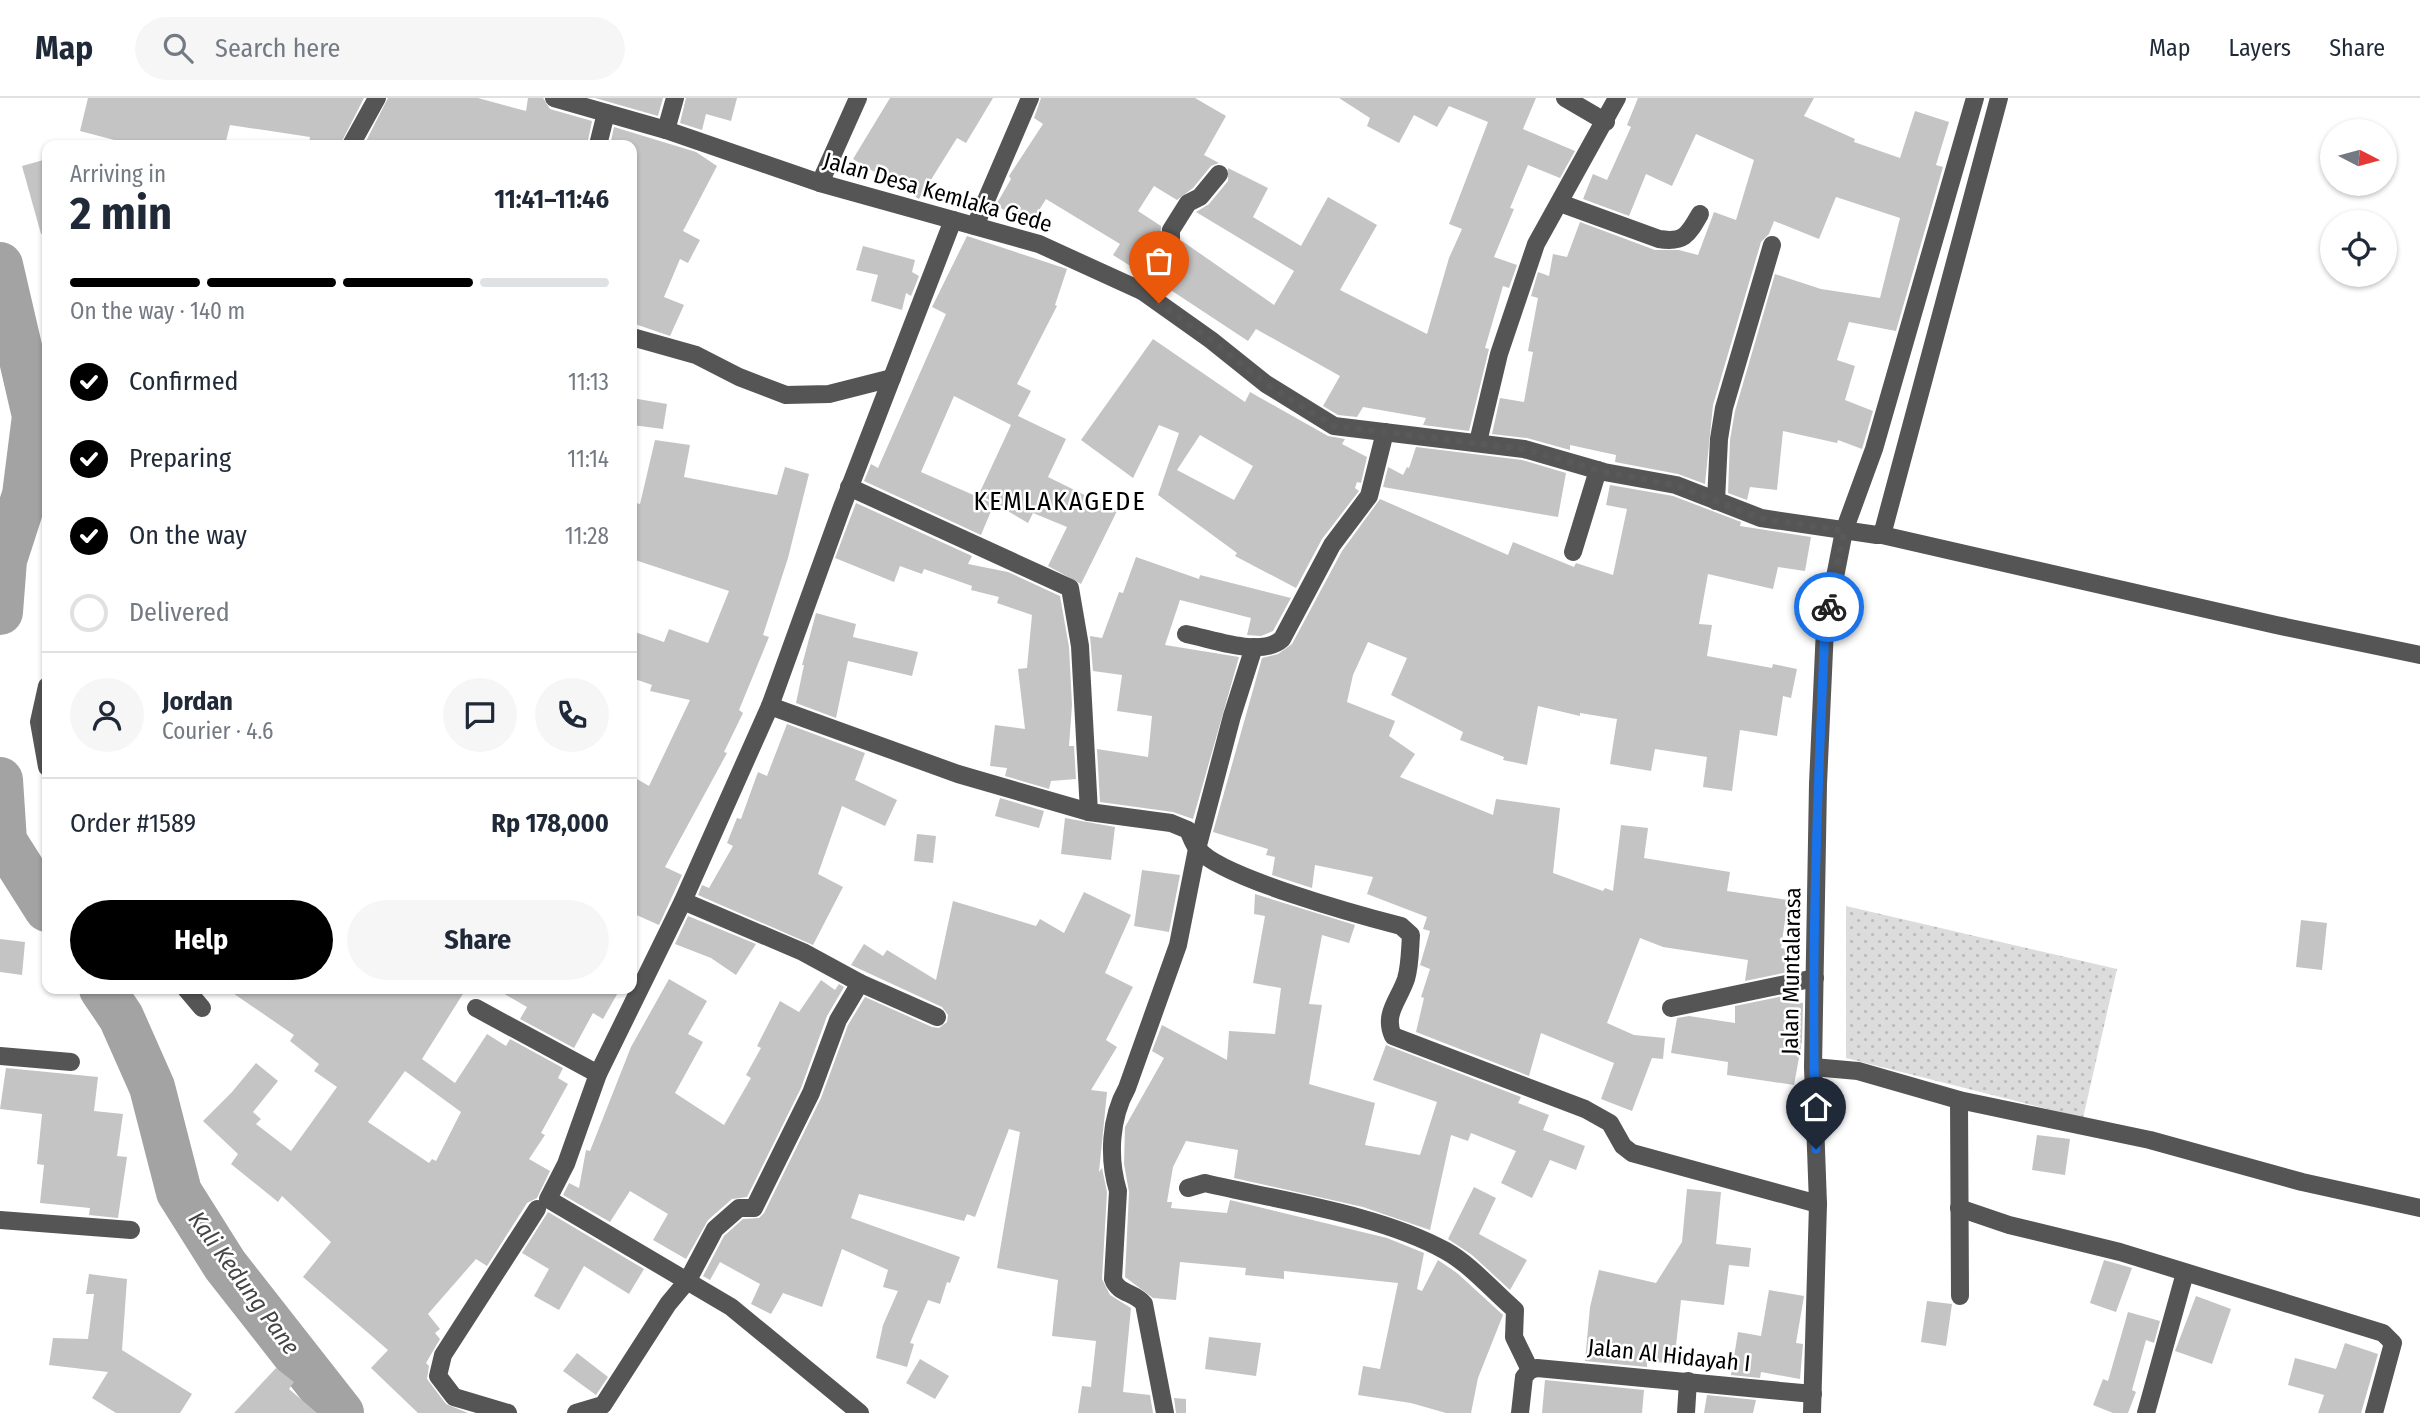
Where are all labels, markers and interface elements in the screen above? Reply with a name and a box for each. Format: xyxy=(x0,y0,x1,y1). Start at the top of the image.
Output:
search box xyxy=(135,17,625,80)
text: Map xyxy=(35,28,93,68)
icon: search xyxy=(159,29,197,67)
text: Search here xyxy=(215,33,340,64)
text: Map xyxy=(2149,34,2191,62)
text: Layers xyxy=(2229,34,2291,62)
text: Share xyxy=(2329,34,2385,62)
north arrow xyxy=(2320,119,2398,196)
map controls xyxy=(2320,119,2397,287)
street label: Jalan Desa Kemlaka Gede xyxy=(820,146,1056,238)
text: Arriving in xyxy=(70,160,166,188)
text: 11:41–11:46 xyxy=(494,184,609,215)
text: 2 min xyxy=(70,186,172,241)
button: locate xyxy=(2320,210,2397,287)
pin xyxy=(1129,231,1189,303)
icon: bag xyxy=(1140,242,1178,280)
text: On the way · 140 m xyxy=(70,297,245,325)
icon: check xyxy=(70,363,108,401)
text: Confirmed xyxy=(129,366,239,397)
text: 11:13 xyxy=(568,368,609,396)
icon: check xyxy=(70,440,108,478)
text: Preparing xyxy=(129,443,231,474)
text: 11:14 xyxy=(567,445,609,473)
district label: KEMLAKAGEDE xyxy=(973,486,1147,517)
icon: check xyxy=(70,517,108,555)
text: On the way xyxy=(129,520,247,551)
text: 11:28 xyxy=(565,522,609,550)
courier xyxy=(1794,572,1864,642)
icon: bike xyxy=(1810,588,1848,626)
text: Delivered xyxy=(129,597,230,628)
button: person xyxy=(70,678,144,752)
button: chat xyxy=(443,678,517,752)
button: phone xyxy=(535,678,609,752)
text: Jordan xyxy=(162,686,233,717)
text: Courier · 4.6 xyxy=(162,717,273,745)
text: Order #1589 xyxy=(70,808,196,839)
text: Rp 178,000 xyxy=(491,808,609,839)
street label: Jalan Muntalarasa xyxy=(1776,887,1806,1055)
button: Help xyxy=(70,900,333,980)
button: Share xyxy=(347,900,609,980)
pin xyxy=(1786,1077,1846,1149)
icon: home xyxy=(1797,1088,1835,1126)
water label: Kali Kedung Pane xyxy=(183,1206,305,1360)
street label: Jalan Al Hidayah I xyxy=(1586,1333,1752,1377)

